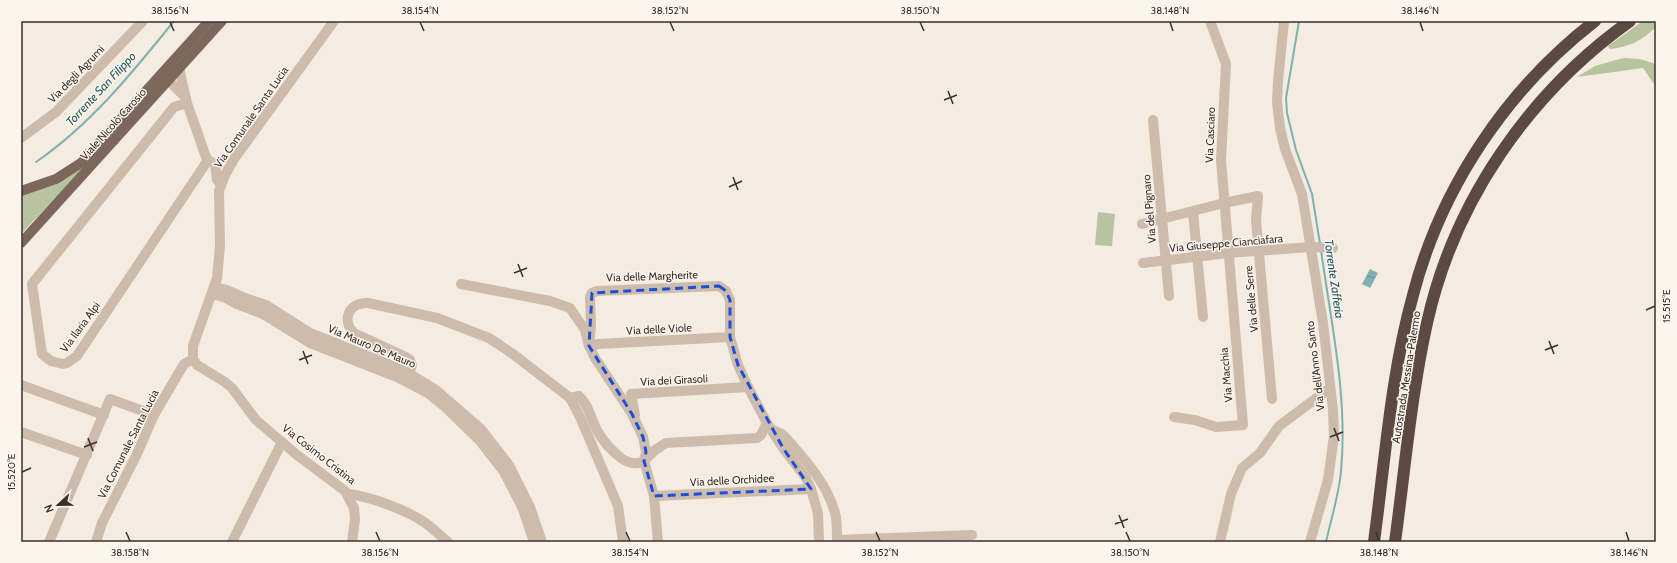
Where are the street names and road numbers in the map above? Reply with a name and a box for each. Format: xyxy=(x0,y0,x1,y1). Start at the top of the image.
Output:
street label: Via degli Agrumi xyxy=(45,42,107,106)
street label: Via Comunale Santa Lucia xyxy=(211,63,292,170)
street label: Viale Nicolò Carosio xyxy=(77,85,149,163)
street label: Via Casciaro xyxy=(1202,107,1218,163)
street label: Via del Pignaro xyxy=(1139,174,1159,244)
street label: Via Giuseppe Cianciafara xyxy=(1168,231,1284,255)
street label: Via delle Serre xyxy=(1241,265,1261,333)
street label: Via delle Margherite xyxy=(606,267,699,285)
street label: Via Ilaria Alpi xyxy=(57,299,103,355)
street label: Autostrada Messina-Palermo xyxy=(1389,310,1423,444)
street label: Via delle Viole xyxy=(626,320,693,338)
street label: Via dell'Anno Santo xyxy=(1303,320,1327,412)
street label: Via Mauro De Mauro xyxy=(326,321,418,371)
street label: Via Macchia xyxy=(1217,346,1235,403)
street label: Via dei Girasoli xyxy=(640,371,708,389)
street label: Via Comunale Santa Lucia xyxy=(94,387,162,501)
street label: Via Cosimo Cristina xyxy=(279,421,359,488)
street label: Via delle Orchidee xyxy=(689,471,775,489)

